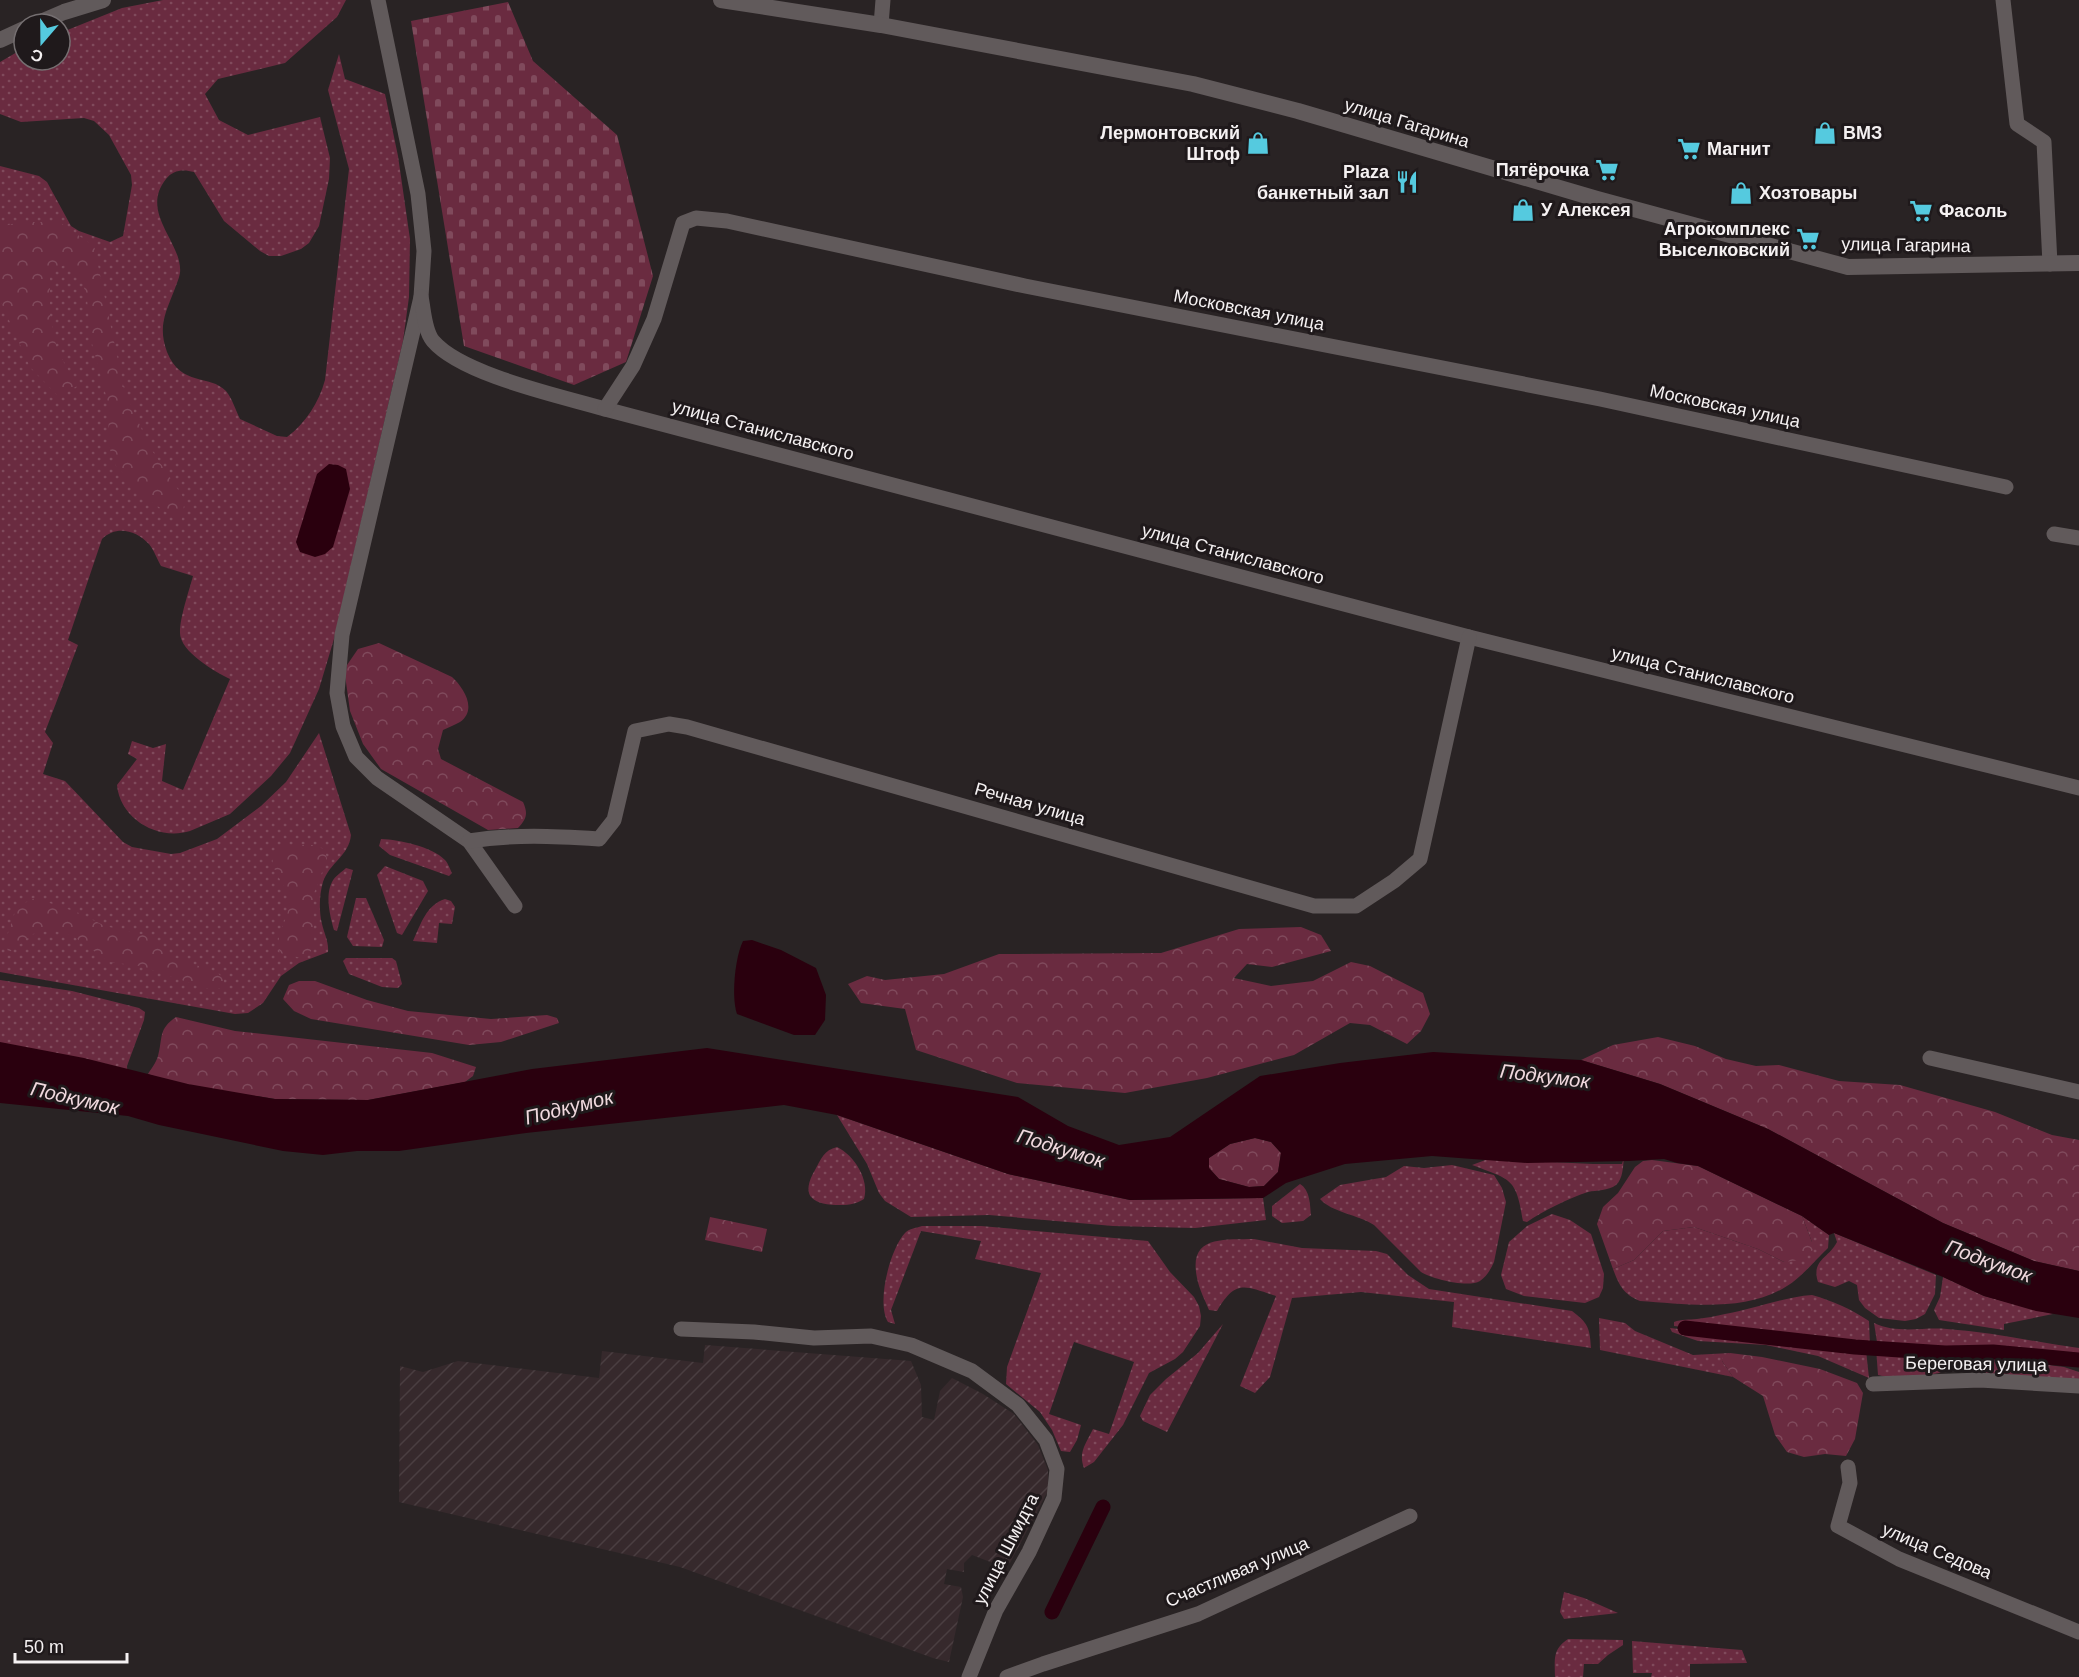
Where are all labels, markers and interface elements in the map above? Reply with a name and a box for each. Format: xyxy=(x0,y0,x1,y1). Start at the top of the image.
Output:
north arrow xyxy=(12,12,72,72)
text: С xyxy=(28,46,45,66)
street label: улица Гагарина xyxy=(1342,95,1473,152)
shop icon: ВМЗ xyxy=(1812,120,1838,146)
place label: Лермонтовский Штоф xyxy=(1100,123,1240,164)
place label: ВМЗ xyxy=(1843,123,1882,143)
shop icon: Лермонтовский Штоф xyxy=(1245,130,1271,156)
supermarket icon: Магнит xyxy=(1676,136,1702,162)
place label: Магнит xyxy=(1707,139,1771,159)
supermarket icon: Пятёрочка xyxy=(1594,157,1620,183)
place label: Пятёрочка xyxy=(1496,160,1590,180)
place label: Plaza банкетный зал xyxy=(1257,162,1390,203)
restaurant icon: Plaza банкетный зал xyxy=(1394,169,1420,195)
shop icon: Хозтовары xyxy=(1728,180,1754,206)
place label: Хозтовары xyxy=(1759,183,1857,203)
shop icon: У Алексея xyxy=(1510,197,1536,223)
supermarket icon: Фасоль xyxy=(1908,198,1934,224)
place label: У Алексея xyxy=(1541,200,1631,220)
place label: Фасоль xyxy=(1939,201,2007,221)
place label: Агрокомплекс Выселковский xyxy=(1659,219,1790,260)
supermarket icon: Агрокомплекс Выселковский xyxy=(1795,226,1821,252)
street label: улица Гагарина xyxy=(1841,234,1972,256)
street label: Московская улица xyxy=(1172,286,1327,335)
street label: Московская улица xyxy=(1648,380,1803,432)
street label: улица Станиславского xyxy=(670,396,856,464)
street label: улица Станиславского xyxy=(1140,520,1326,588)
street label: улица Станиславского xyxy=(1610,643,1796,707)
street label: Речная улица xyxy=(972,779,1089,830)
water label: Подкумок xyxy=(1499,1060,1593,1093)
water label: Подкумок xyxy=(28,1077,123,1119)
water label: Подкумок xyxy=(522,1085,617,1129)
water label: Подкумок xyxy=(1015,1124,1109,1172)
water label: Подкумок xyxy=(1943,1235,2037,1287)
street label: Береговая улица xyxy=(1905,1353,2048,1375)
street label: улица Шмидта xyxy=(969,1489,1043,1608)
street label: улица Седова xyxy=(1879,1519,1996,1583)
street label: Счастливая улица xyxy=(1163,1532,1312,1611)
scale bar xyxy=(15,1626,128,1664)
text: 50 m xyxy=(24,1637,64,1657)

